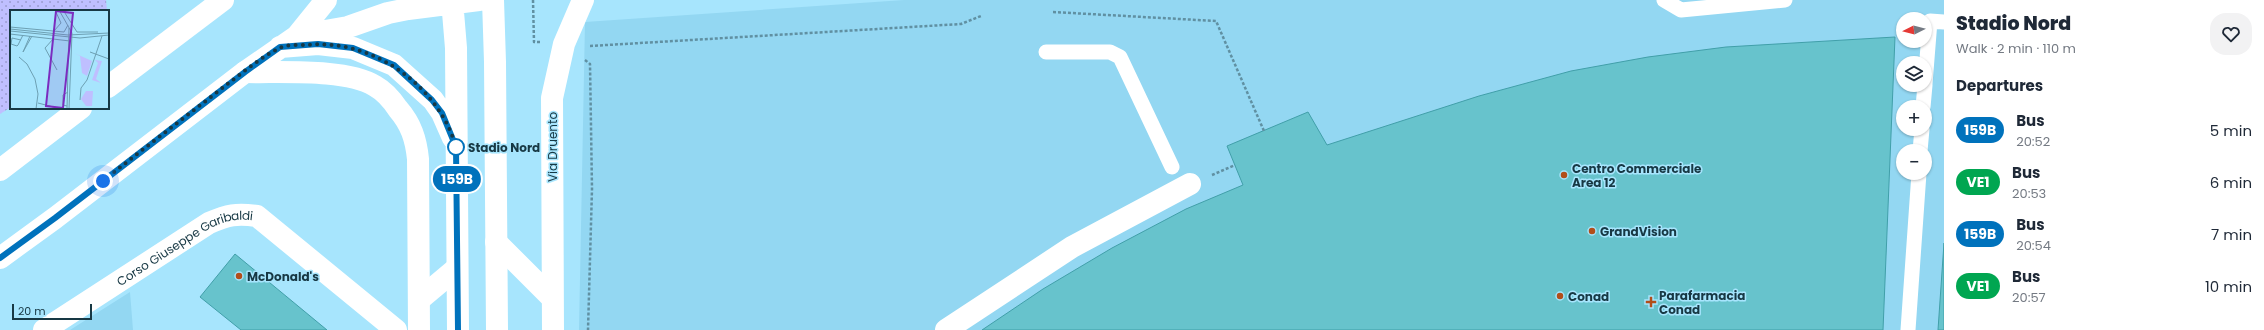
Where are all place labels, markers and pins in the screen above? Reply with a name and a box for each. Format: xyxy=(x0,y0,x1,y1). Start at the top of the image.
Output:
marker: Stadio Nord xyxy=(447,138,465,156)
place label: Stadio Nord xyxy=(468,139,540,156)
place label: Centro Commerciale Area 12 xyxy=(1572,160,1702,191)
marker: Centro Commerciale Area 12 xyxy=(1559,170,1569,180)
place label: GrandVision xyxy=(1600,223,1677,240)
marker: GrandVision xyxy=(1587,226,1597,236)
place label: McDonald's xyxy=(247,268,319,285)
marker: McDonald's xyxy=(234,271,244,281)
place label: Parafarmacia Conad xyxy=(1659,287,1745,318)
place label: Conad xyxy=(1568,288,1609,305)
marker: Conad xyxy=(1555,291,1565,301)
marker: Parafarmacia Conad xyxy=(1646,297,1656,307)

